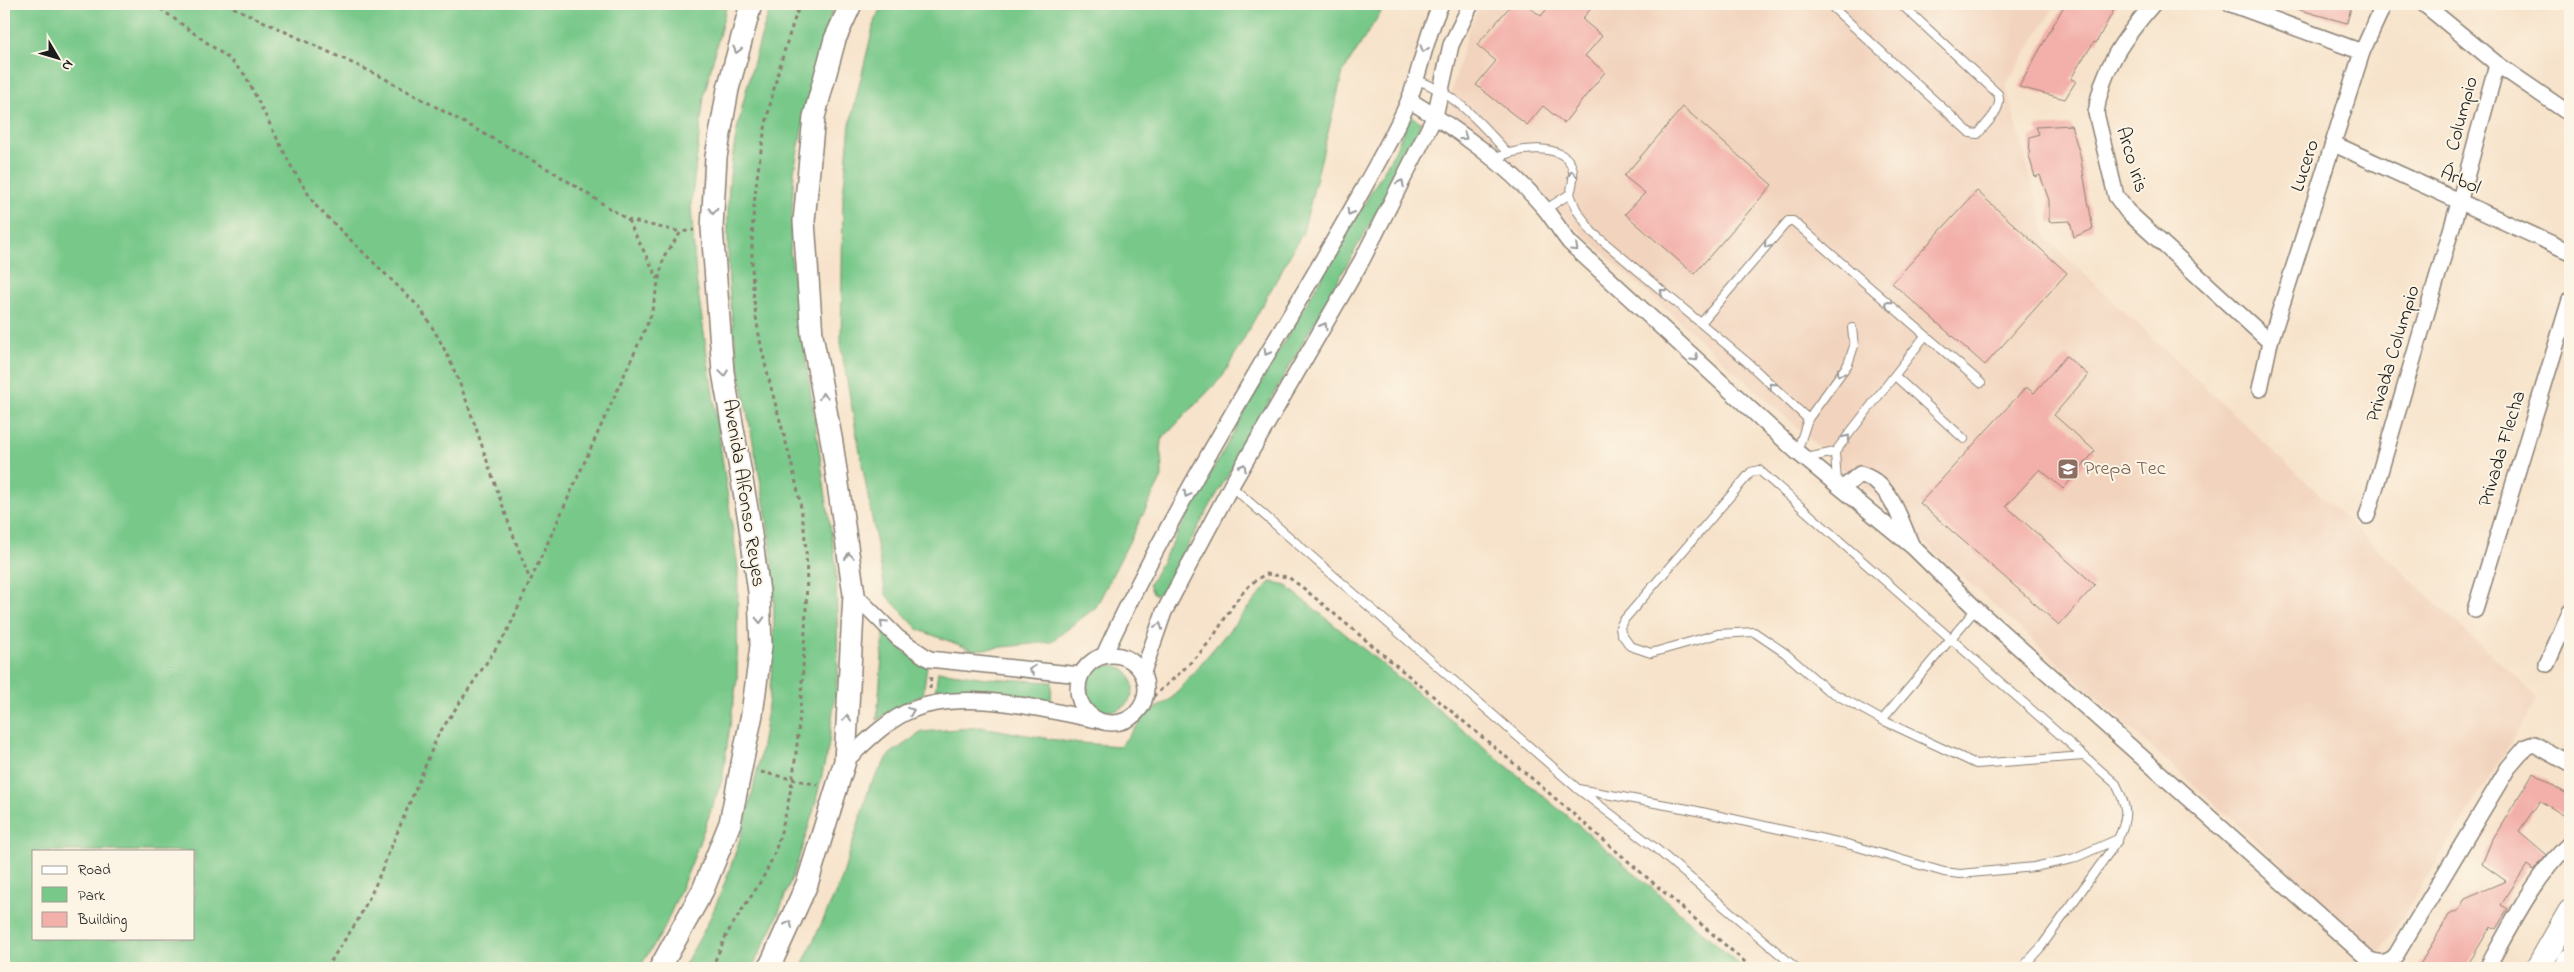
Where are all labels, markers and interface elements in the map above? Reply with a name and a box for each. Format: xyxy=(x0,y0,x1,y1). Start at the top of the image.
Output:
north arrow xyxy=(32,32,82,82)
one-way arrow xyxy=(1420,45,1430,53)
one-way arrow xyxy=(733,46,743,54)
text: N xyxy=(56,55,78,75)
street label: Columpio xyxy=(2439,74,2487,154)
street label: Arco Iris xyxy=(2107,123,2155,197)
one-way arrow xyxy=(1458,131,1467,139)
street label: Lucero xyxy=(2284,136,2328,196)
street label: Árbol xyxy=(2435,159,2485,203)
one-way arrow xyxy=(1566,170,1577,178)
one-way arrow xyxy=(1395,179,1405,188)
one-way arrow xyxy=(708,207,719,215)
one-way arrow xyxy=(1346,207,1356,216)
one-way arrow xyxy=(1765,239,1773,248)
one-way arrow xyxy=(1570,242,1579,251)
street label: Privada Columpio xyxy=(2359,282,2429,426)
one-way arrow xyxy=(1660,288,1669,297)
one-way arrow xyxy=(1884,301,1893,310)
one-way arrow xyxy=(1317,322,1327,331)
one-way arrow xyxy=(1264,347,1274,356)
one-way arrow xyxy=(1689,352,1698,361)
one-way arrow xyxy=(1837,368,1847,377)
one-way arrow xyxy=(718,369,729,377)
one-way arrow xyxy=(1768,383,1777,392)
street label: Privada Flecha xyxy=(2472,387,2534,511)
one-way arrow xyxy=(819,392,829,400)
street label: Avenida Alfonso Reyes xyxy=(714,397,772,589)
one-way arrow xyxy=(1841,435,1850,444)
place label: Prepa Tec xyxy=(2084,455,2166,484)
school or university icon: Prepa Tec xyxy=(2056,457,2080,481)
one-way arrow xyxy=(1236,463,1246,472)
one-way arrow xyxy=(1183,488,1193,497)
one-way arrow xyxy=(844,552,855,560)
one-way arrow xyxy=(755,616,765,624)
one-way arrow xyxy=(879,620,888,629)
one-way arrow xyxy=(1153,622,1163,630)
one-way arrow xyxy=(1028,665,1036,676)
one-way arrow xyxy=(906,707,915,717)
one-way arrow xyxy=(842,714,853,722)
legend xyxy=(32,850,195,940)
text: Road xyxy=(78,859,111,881)
text: Park xyxy=(78,885,106,907)
text: Building xyxy=(77,909,127,932)
one-way arrow xyxy=(783,920,793,929)

